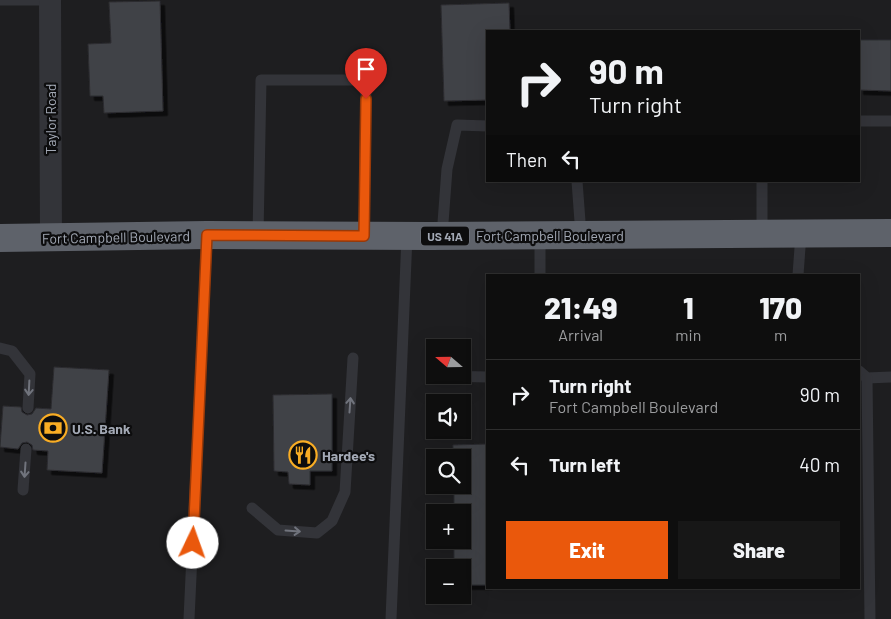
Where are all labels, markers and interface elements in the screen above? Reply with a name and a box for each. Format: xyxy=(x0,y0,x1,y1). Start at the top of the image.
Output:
pin xyxy=(345,48,387,99)
text: 90 m xyxy=(589,49,664,91)
icon: right xyxy=(506,50,571,115)
icon: arrive xyxy=(352,55,380,83)
street label: Taylor Road xyxy=(42,84,59,155)
text: Turn right xyxy=(589,91,682,117)
icon: left xyxy=(557,145,585,173)
text: Then xyxy=(506,148,547,171)
street label: Fort Campbell Boulevard xyxy=(42,227,190,247)
road number: US 41A xyxy=(421,227,469,246)
street label: Fort Campbell Boulevard xyxy=(476,227,624,244)
text: 21:49 xyxy=(544,289,617,325)
text: 1 xyxy=(683,289,694,325)
text: 170 xyxy=(759,289,802,325)
text: Arrival xyxy=(558,325,603,344)
text: min xyxy=(675,325,701,344)
text: m xyxy=(774,325,787,344)
north arrow xyxy=(426,339,471,384)
map controls xyxy=(426,339,471,604)
text: Turn right xyxy=(549,374,631,397)
one-way arrow xyxy=(25,379,34,395)
icon: right xyxy=(506,381,534,409)
text: 90 m xyxy=(800,383,840,406)
button: sound xyxy=(426,394,471,439)
one-way arrow xyxy=(346,397,355,413)
text: Fort Campbell Boulevard xyxy=(549,397,718,416)
bank icon: U.S. Bank xyxy=(38,413,68,443)
place label: U.S. Bank xyxy=(72,420,131,437)
restaurant icon: Hardee's xyxy=(288,440,318,470)
place label: Hardee's xyxy=(322,447,375,464)
button: search xyxy=(426,449,471,494)
icon: left xyxy=(506,451,534,479)
text: Turn left xyxy=(549,453,620,476)
text: 40 m xyxy=(799,453,840,476)
one-way arrow xyxy=(20,461,29,477)
button: + xyxy=(426,504,471,549)
position arrow xyxy=(166,516,218,568)
button: Exit xyxy=(506,521,668,579)
button: Share xyxy=(678,521,840,579)
one-way arrow xyxy=(285,526,301,535)
button: − xyxy=(426,559,471,604)

